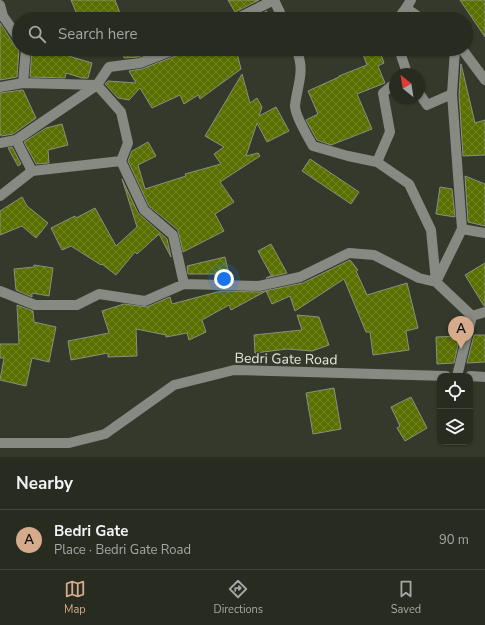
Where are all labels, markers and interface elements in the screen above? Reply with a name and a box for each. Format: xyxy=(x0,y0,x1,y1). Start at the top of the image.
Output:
search box xyxy=(12,12,473,56)
icon: search xyxy=(26,23,48,45)
text: Search here xyxy=(58,24,138,44)
north arrow xyxy=(389,68,425,104)
your location xyxy=(214,269,234,289)
pin: A xyxy=(448,316,474,349)
street label: Bedri Gate Road xyxy=(234,349,338,369)
map controls xyxy=(437,373,473,445)
button: locate xyxy=(437,373,473,409)
button: layers xyxy=(437,409,473,445)
text: Nearby xyxy=(16,472,73,495)
text: Bedri Gate xyxy=(54,521,128,541)
text: A xyxy=(24,531,34,549)
text: 90 m xyxy=(439,531,469,549)
text: Place · Bedri Gate Road xyxy=(54,541,191,559)
tab: Map xyxy=(64,578,86,617)
tab: Directions xyxy=(214,578,263,617)
tab: Saved xyxy=(391,578,421,617)

